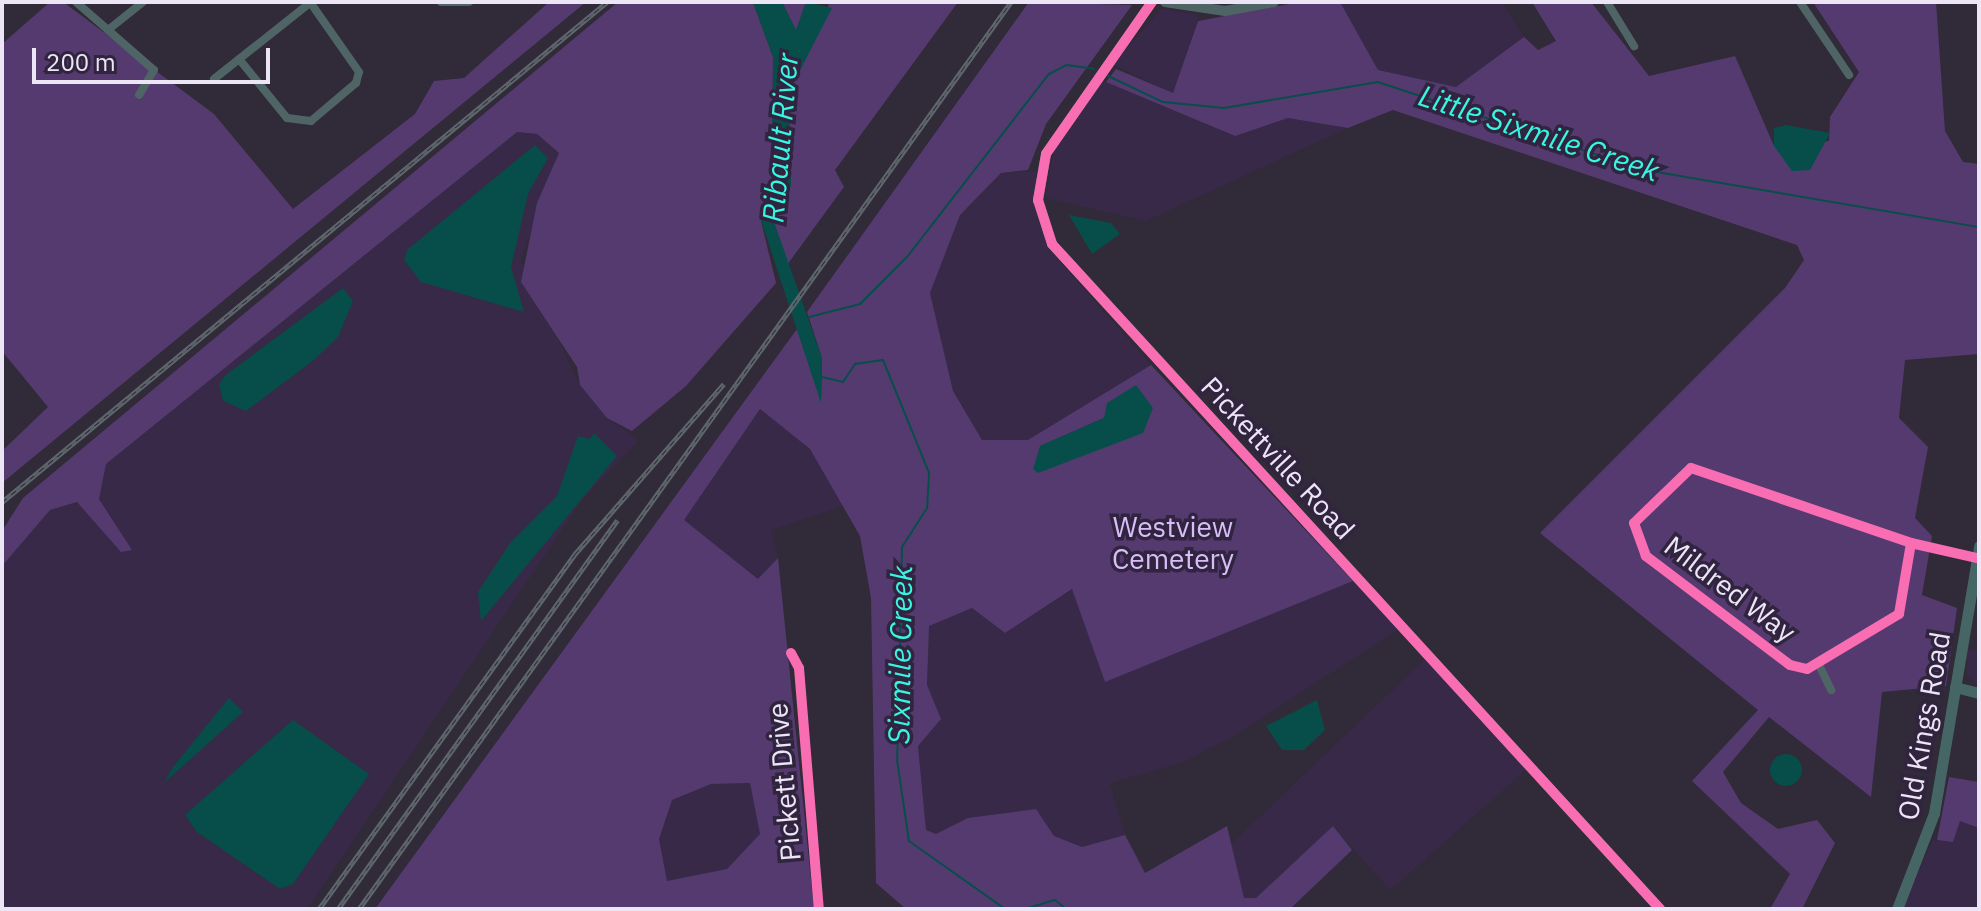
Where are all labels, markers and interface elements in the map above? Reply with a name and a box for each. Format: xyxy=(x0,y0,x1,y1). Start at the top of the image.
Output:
scale bar xyxy=(36,32,274,82)
text: 200 m xyxy=(46,46,116,78)
water label: Ribault River xyxy=(755,52,805,224)
water label: Little Sixmile Creek xyxy=(1414,77,1664,189)
street label: Pickettville Road xyxy=(1194,370,1362,546)
park label: Westview Cemetery xyxy=(1112,510,1234,576)
street label: Mildred Way xyxy=(1658,529,1802,649)
water label: Sixmile Creek xyxy=(880,565,920,745)
street label: Old Kings Road xyxy=(1891,629,1957,823)
street label: Pickett Drive xyxy=(760,701,808,863)

